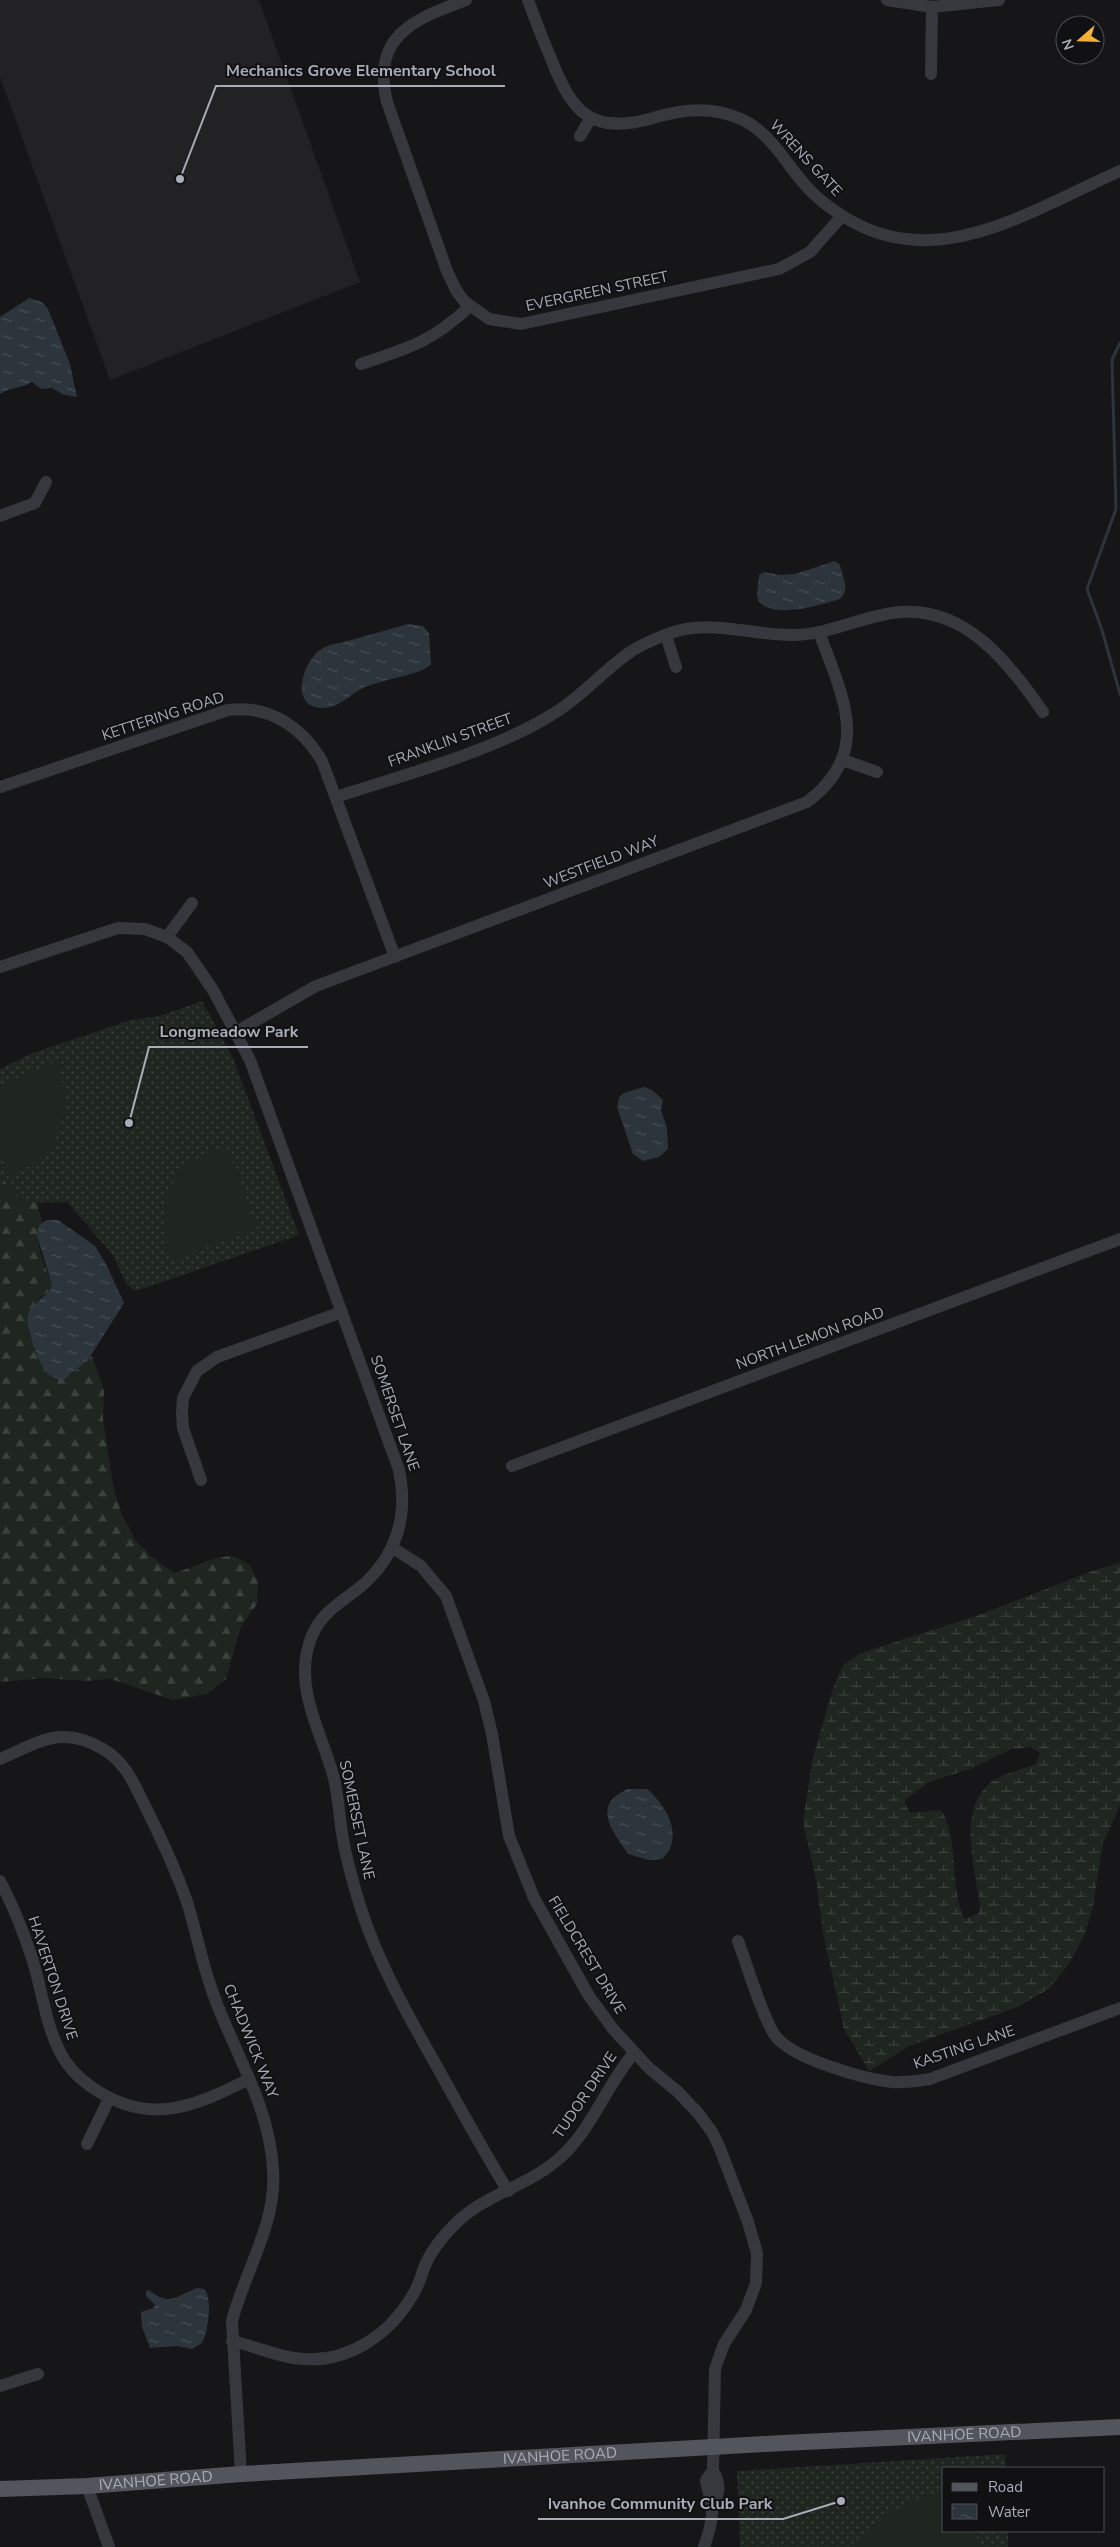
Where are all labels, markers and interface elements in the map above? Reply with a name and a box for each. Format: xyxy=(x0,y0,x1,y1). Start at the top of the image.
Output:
north arrow xyxy=(1055,15,1105,65)
text: N xyxy=(1058,36,1079,52)
callout: Mechanics Grove Elementary School xyxy=(216,55,505,86)
text: Mechanics Grove Elementary School xyxy=(226,60,496,82)
street label: WRENS GATE xyxy=(765,115,847,201)
street label: EVERGREEN STREET xyxy=(524,266,670,316)
street label: KETTERING ROAD xyxy=(99,687,227,745)
street label: FRANKLIN STREET xyxy=(385,708,515,772)
street label: WESTFIELD WAY xyxy=(541,830,662,893)
callout: Longmeadow Park xyxy=(149,1016,308,1047)
text: Longmeadow Park xyxy=(160,1021,299,1043)
street label: NORTH LEMON ROAD xyxy=(733,1302,887,1374)
street label: SOMERSET LANE xyxy=(366,1352,424,1474)
street label: SOMERSET LANE xyxy=(335,1758,379,1882)
street label: FIELDCREST DRIVE xyxy=(544,1892,630,2018)
street label: HAVERTON DRIVE xyxy=(24,1913,82,2043)
street label: CHADWICK WAY xyxy=(219,1981,283,2102)
street label: KASTING LANE xyxy=(911,2020,1017,2074)
street label: TUDOR DRIVE xyxy=(549,2048,621,2142)
street label: IVANHOE ROAD xyxy=(907,2422,1022,2447)
street label: IVANHOE ROAD xyxy=(502,2443,618,2469)
street label: IVANHOE ROAD xyxy=(98,2466,214,2495)
legend xyxy=(942,2467,1105,2532)
text: Road xyxy=(988,2477,1023,2497)
callout: Ivanhoe Community Club Park xyxy=(538,2488,783,2519)
text: Ivanhoe Community Club Park xyxy=(548,2493,773,2515)
text: Water xyxy=(988,2502,1031,2522)

